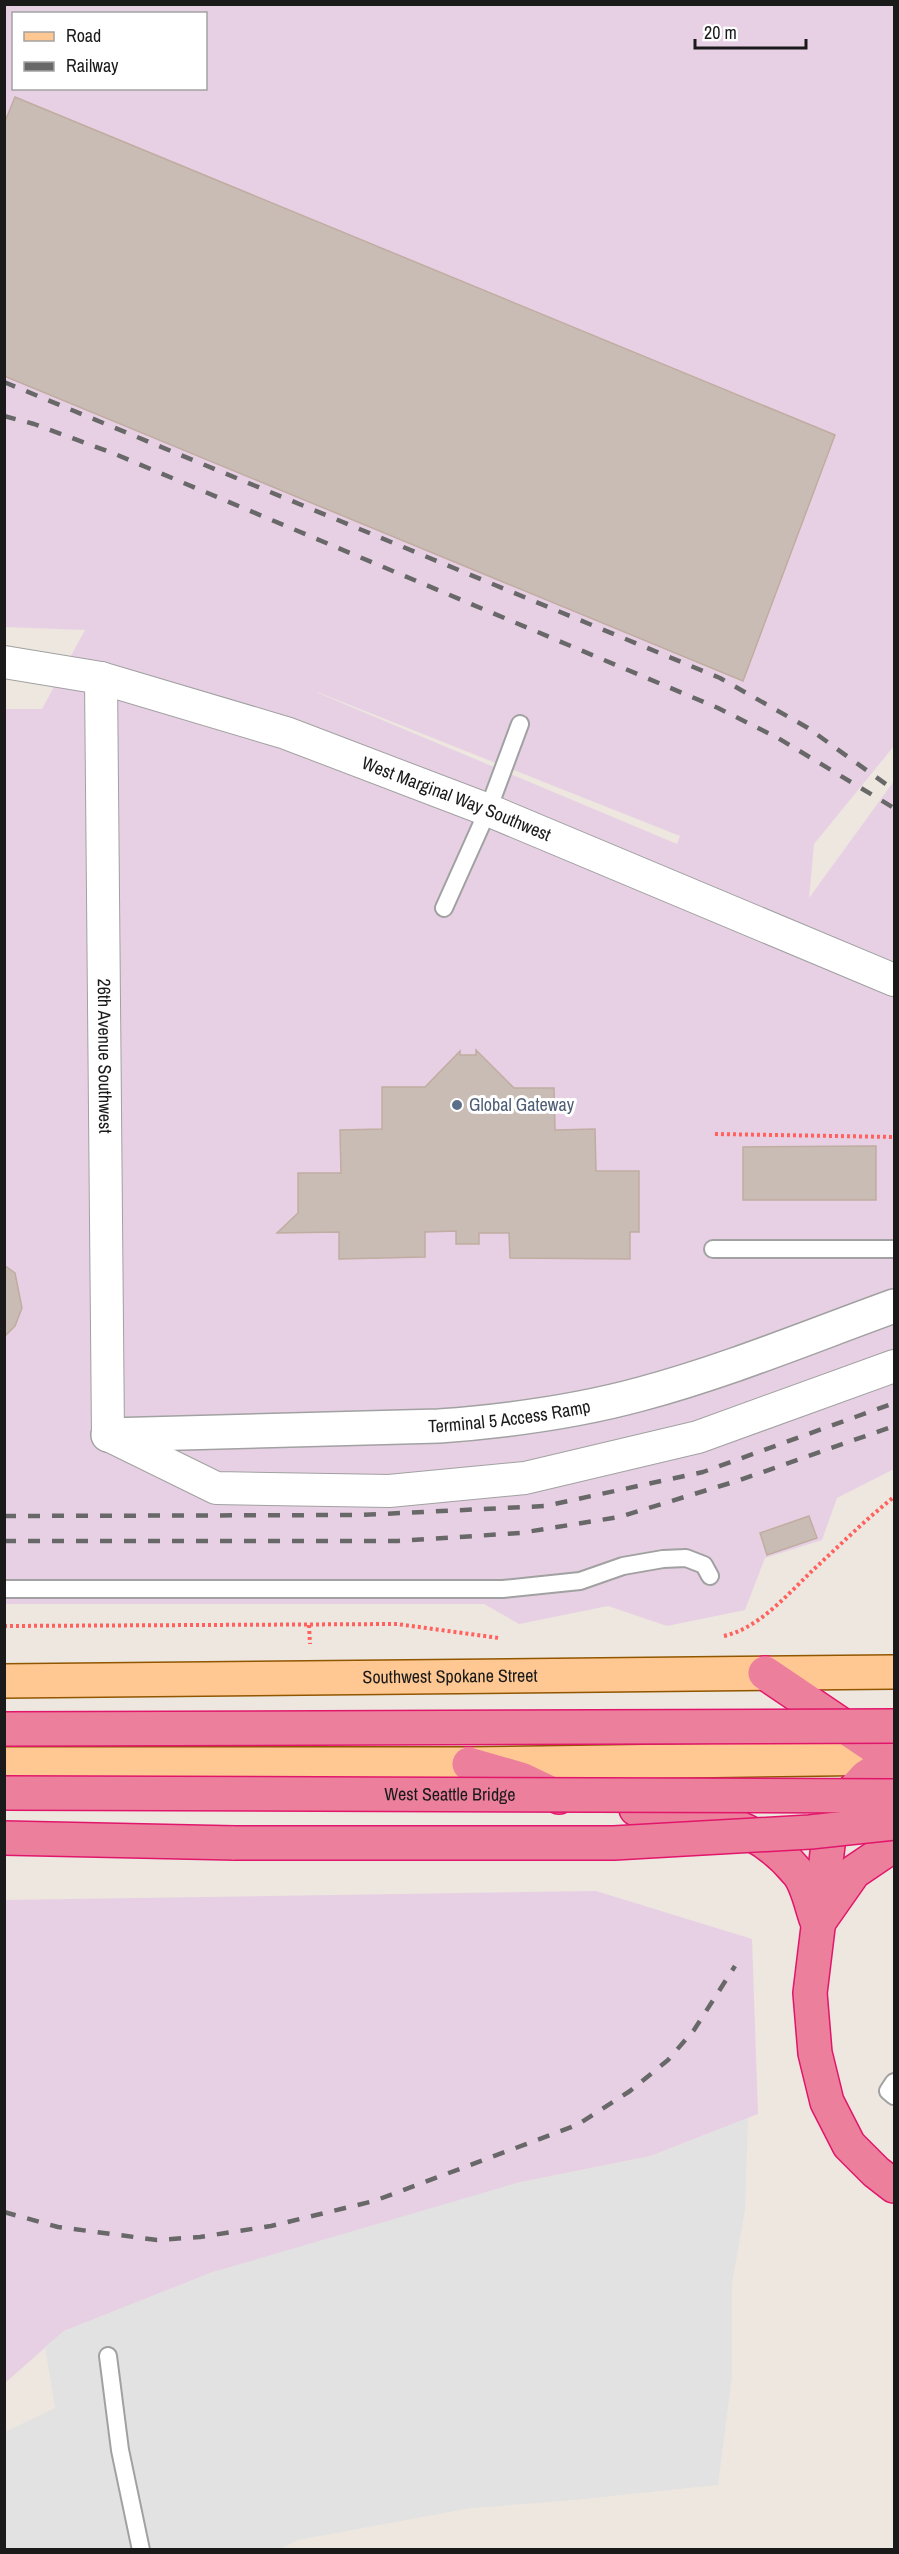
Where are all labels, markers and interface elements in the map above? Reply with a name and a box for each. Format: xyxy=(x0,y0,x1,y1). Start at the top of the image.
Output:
legend xyxy=(12,12,207,90)
scale bar xyxy=(695,12,806,50)
text: 20 m xyxy=(704,20,737,45)
text: Road xyxy=(66,23,101,48)
text: Railway xyxy=(66,53,119,78)
street label: West Marginal Way Southwest xyxy=(358,750,555,847)
street label: 26th Avenue Southwest xyxy=(92,978,118,1134)
place label: Global Gateway xyxy=(469,1092,575,1117)
marker: Global Gateway xyxy=(450,1098,464,1112)
street label: Terminal 5 Access Ramp xyxy=(428,1393,593,1438)
street label: Southwest Spokane Street xyxy=(362,1663,538,1689)
street label: West Seattle Bridge xyxy=(384,1781,516,1807)

